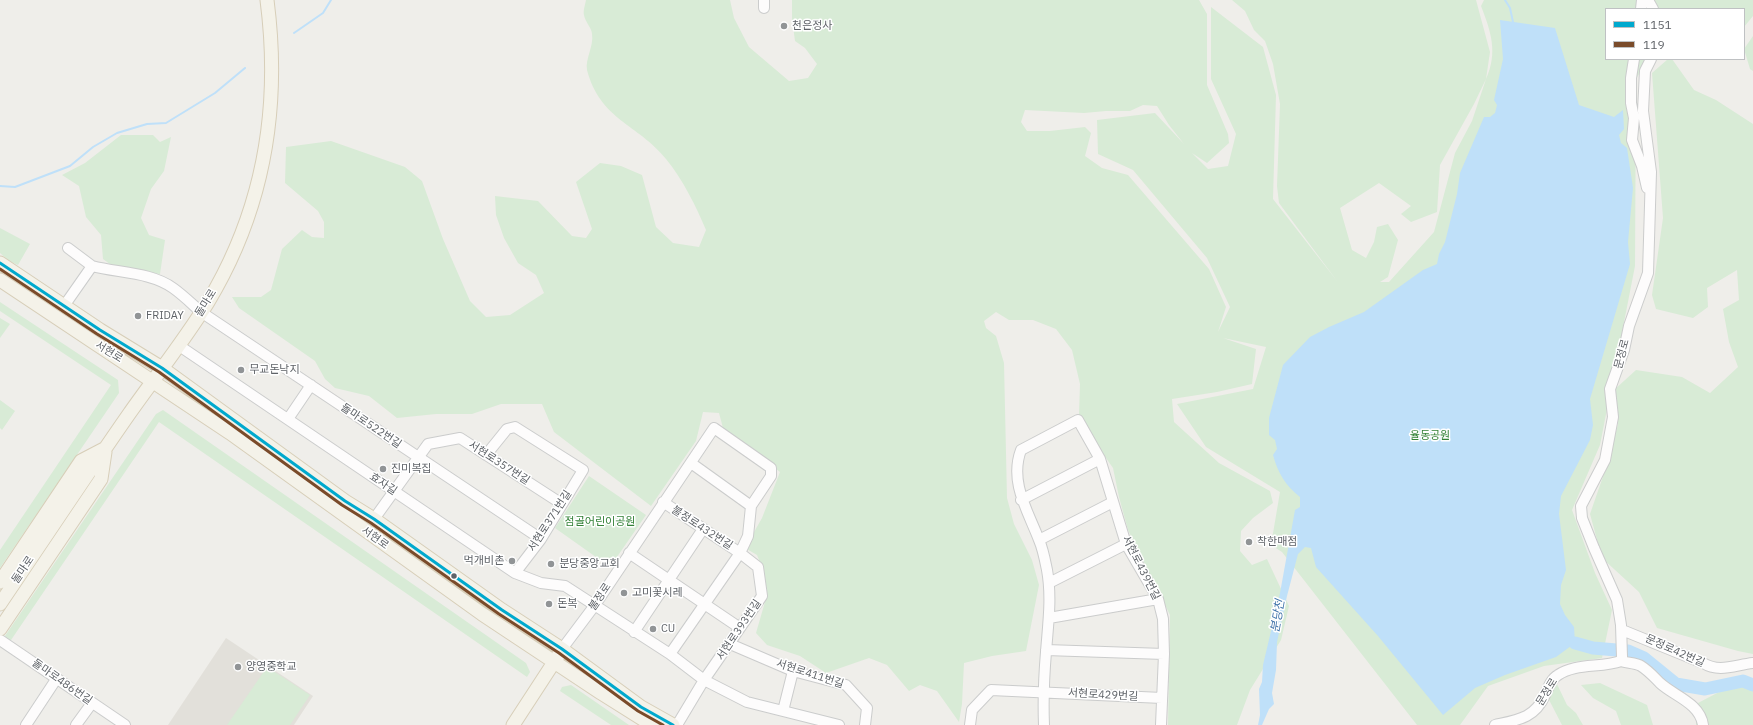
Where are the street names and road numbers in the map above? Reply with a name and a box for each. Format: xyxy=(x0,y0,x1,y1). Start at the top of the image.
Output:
street label: 돌마로 xyxy=(192,287,220,319)
street label: 서현로 xyxy=(93,338,125,366)
street label: 문정로 xyxy=(1612,338,1632,370)
street label: 돌마로522번길 xyxy=(338,401,404,451)
street label: 서현로357번길 xyxy=(466,438,532,488)
street label: 효자길 xyxy=(367,470,399,498)
street label: 서현로371번길 xyxy=(525,488,575,554)
street label: 불정로432번길 xyxy=(669,503,735,553)
street label: 서현로 xyxy=(359,524,391,552)
street label: 서현로439번길 xyxy=(1119,534,1163,602)
street label: 돌마로 xyxy=(9,554,37,586)
street label: 불정로 xyxy=(586,581,614,613)
street label: 서현로393번길 xyxy=(714,597,764,663)
street label: 문정로42번길 xyxy=(1643,632,1707,670)
street label: 돌마로486번길 xyxy=(29,656,95,708)
street label: 서현로411번길 xyxy=(774,657,846,691)
street label: 문정로 xyxy=(1533,676,1561,708)
street label: 서현로429번길 xyxy=(1068,687,1138,703)

